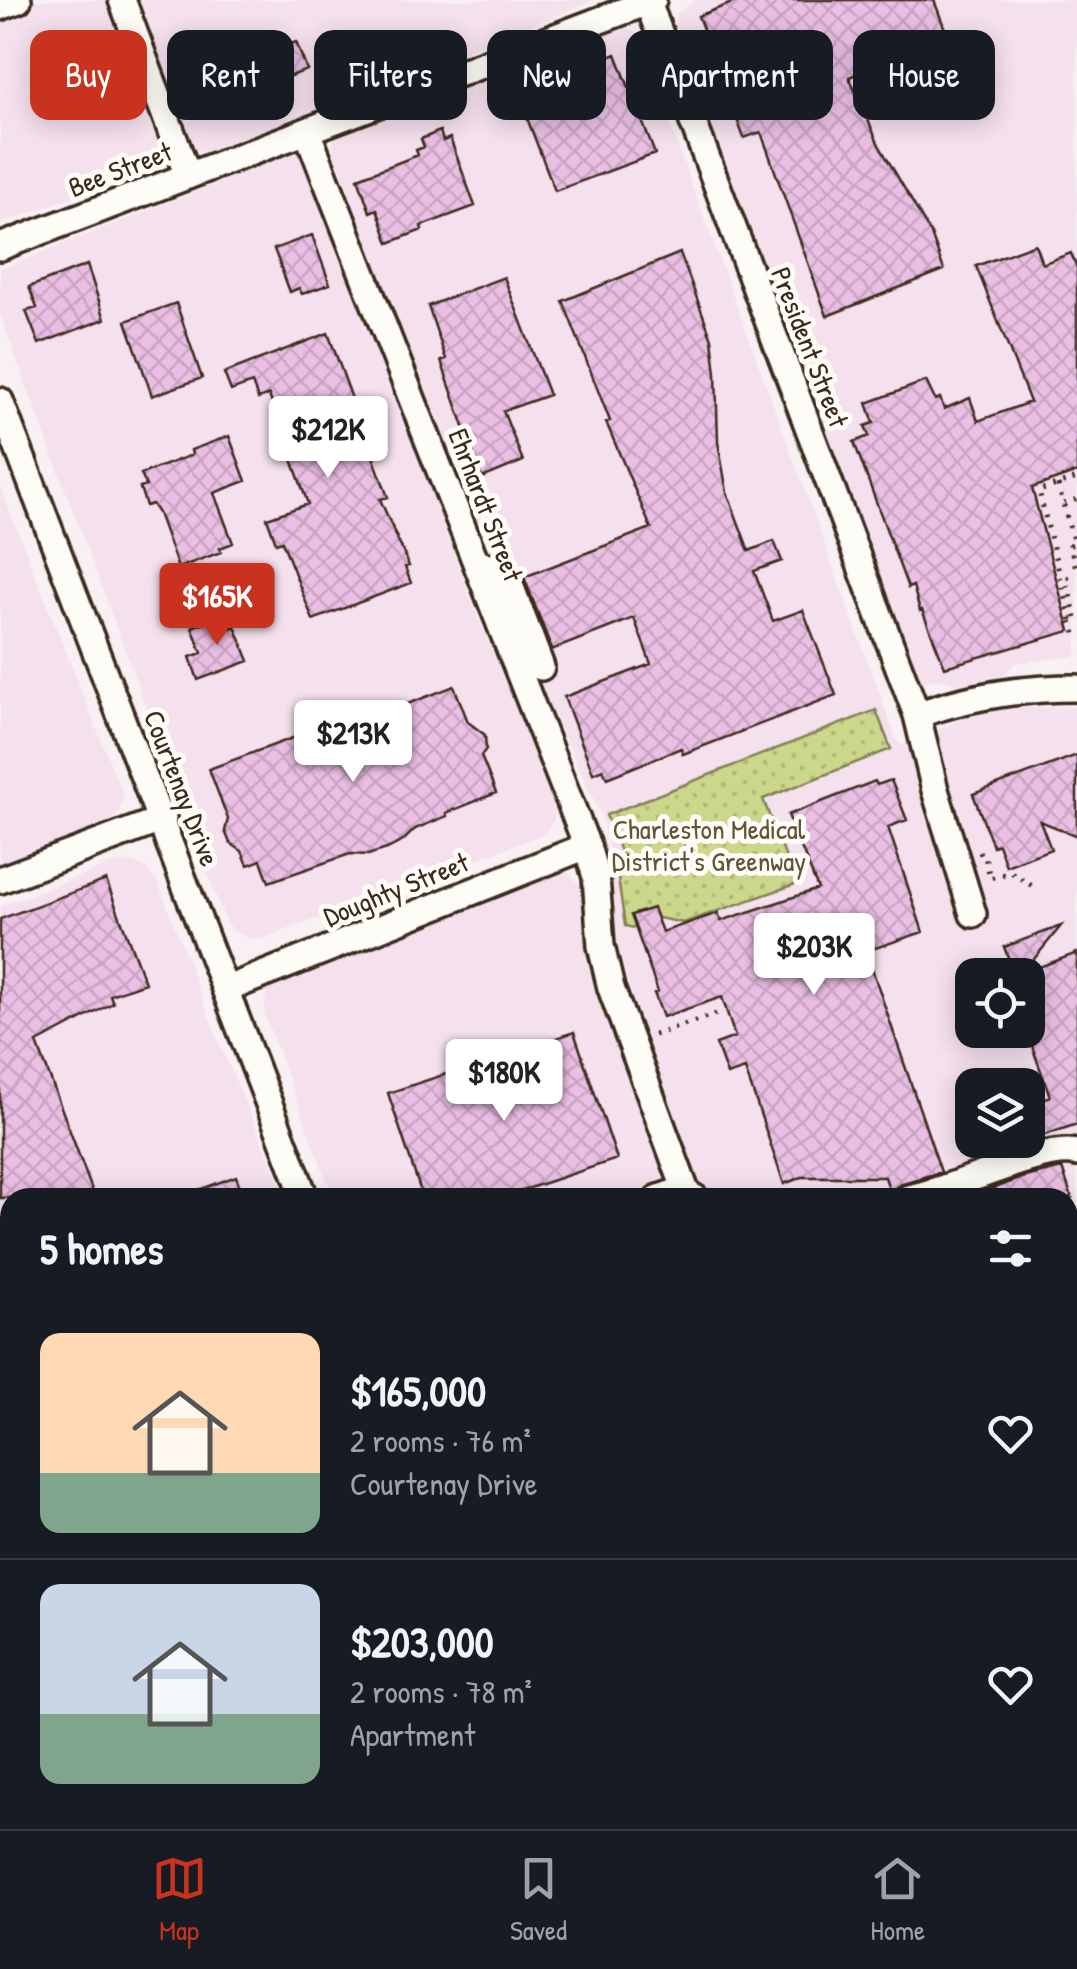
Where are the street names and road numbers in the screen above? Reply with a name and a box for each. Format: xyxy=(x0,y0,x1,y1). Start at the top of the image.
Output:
street label: Bee Street xyxy=(63,132,178,206)
street label: President Street xyxy=(762,262,858,433)
street label: Ehrhardt Street xyxy=(439,423,533,587)
street label: Courtenay Drive xyxy=(135,705,229,871)
street label: Doughty Street xyxy=(318,843,474,935)

